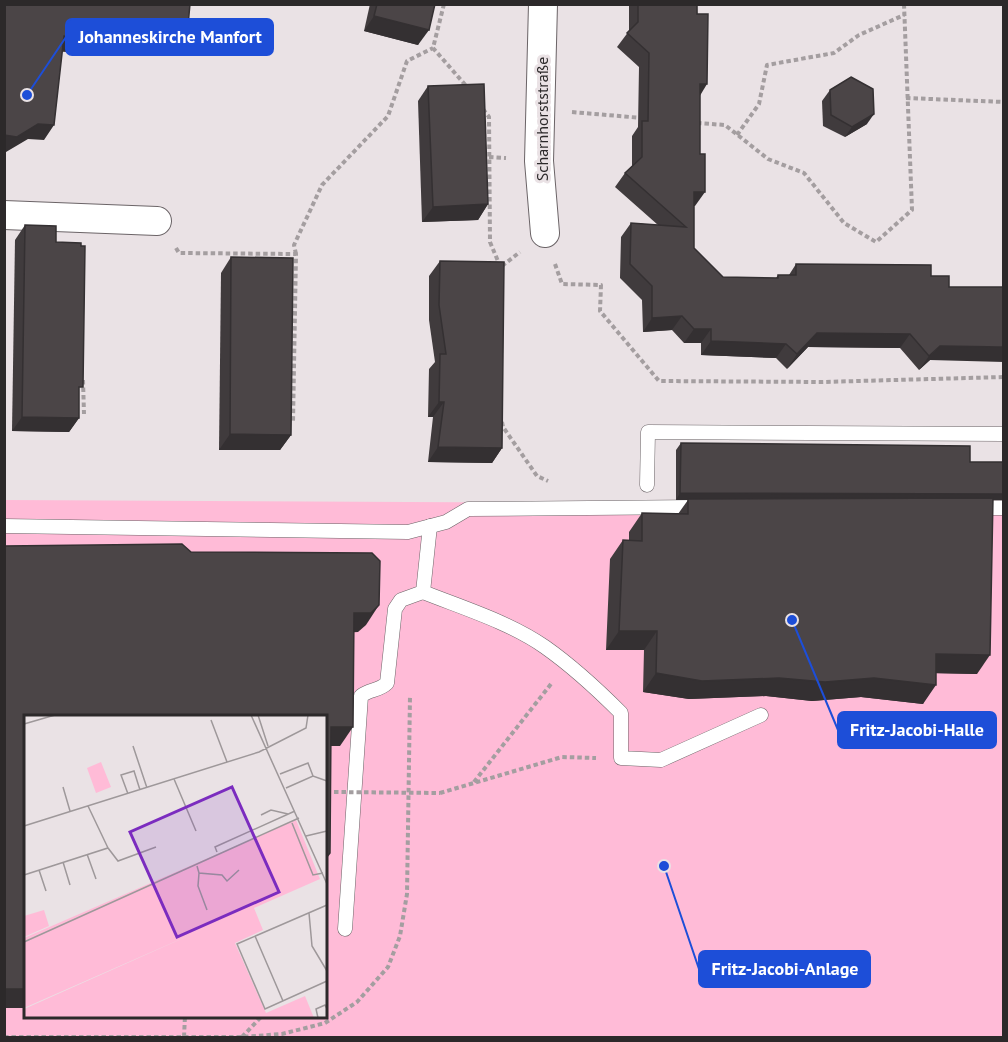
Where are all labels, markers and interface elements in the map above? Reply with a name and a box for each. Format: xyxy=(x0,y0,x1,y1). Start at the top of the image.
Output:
callout: Johanneskirche Manfort xyxy=(66,19,273,55)
text: Johanneskirche Manfort xyxy=(77,25,263,48)
street label: Scharnhorststraße xyxy=(532,57,552,181)
callout: Fritz-Jacobi-Halle xyxy=(838,712,996,748)
inset map xyxy=(24,715,327,1018)
text: Fritz-Jacobi-Halle xyxy=(850,718,984,741)
callout: Fritz-Jacobi-Anlage xyxy=(699,951,870,987)
text: Fritz-Jacobi-Anlage xyxy=(712,957,858,980)

